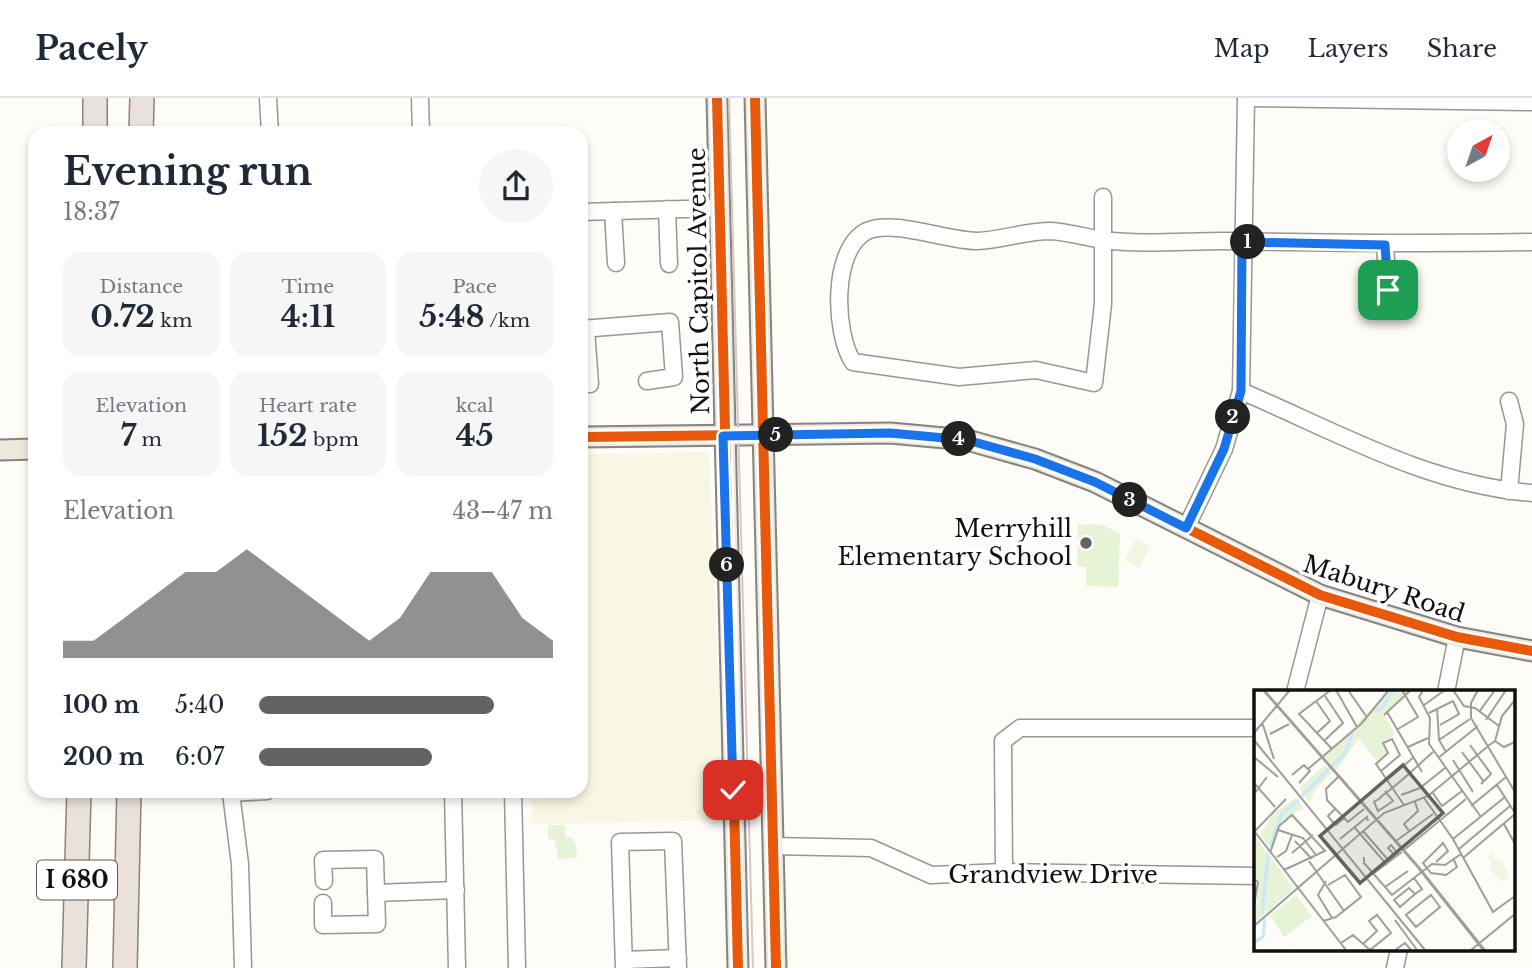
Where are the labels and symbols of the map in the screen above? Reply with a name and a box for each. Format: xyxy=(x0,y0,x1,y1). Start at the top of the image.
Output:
north arrow xyxy=(1447,119,1510,182)
street label: North Capitol Avenue xyxy=(682,147,715,415)
pin: 1 xyxy=(1230,225,1266,260)
pin xyxy=(1358,260,1418,320)
pin: 2 xyxy=(1216,400,1250,434)
pin: 5 xyxy=(758,418,794,452)
pin: 4 xyxy=(942,422,976,456)
pin: 3 xyxy=(1112,482,1148,518)
place label: Merryhill Elementary School xyxy=(838,514,1072,571)
marker: Merryhill Elementary School xyxy=(1078,535,1094,551)
pin: 6 xyxy=(710,547,744,582)
street label: Mabury Road xyxy=(1300,549,1469,628)
inset map xyxy=(1254,690,1514,950)
pin xyxy=(703,760,763,820)
road number: I 680 xyxy=(37,860,117,900)
street label: Grandview Drive xyxy=(948,860,1158,889)

